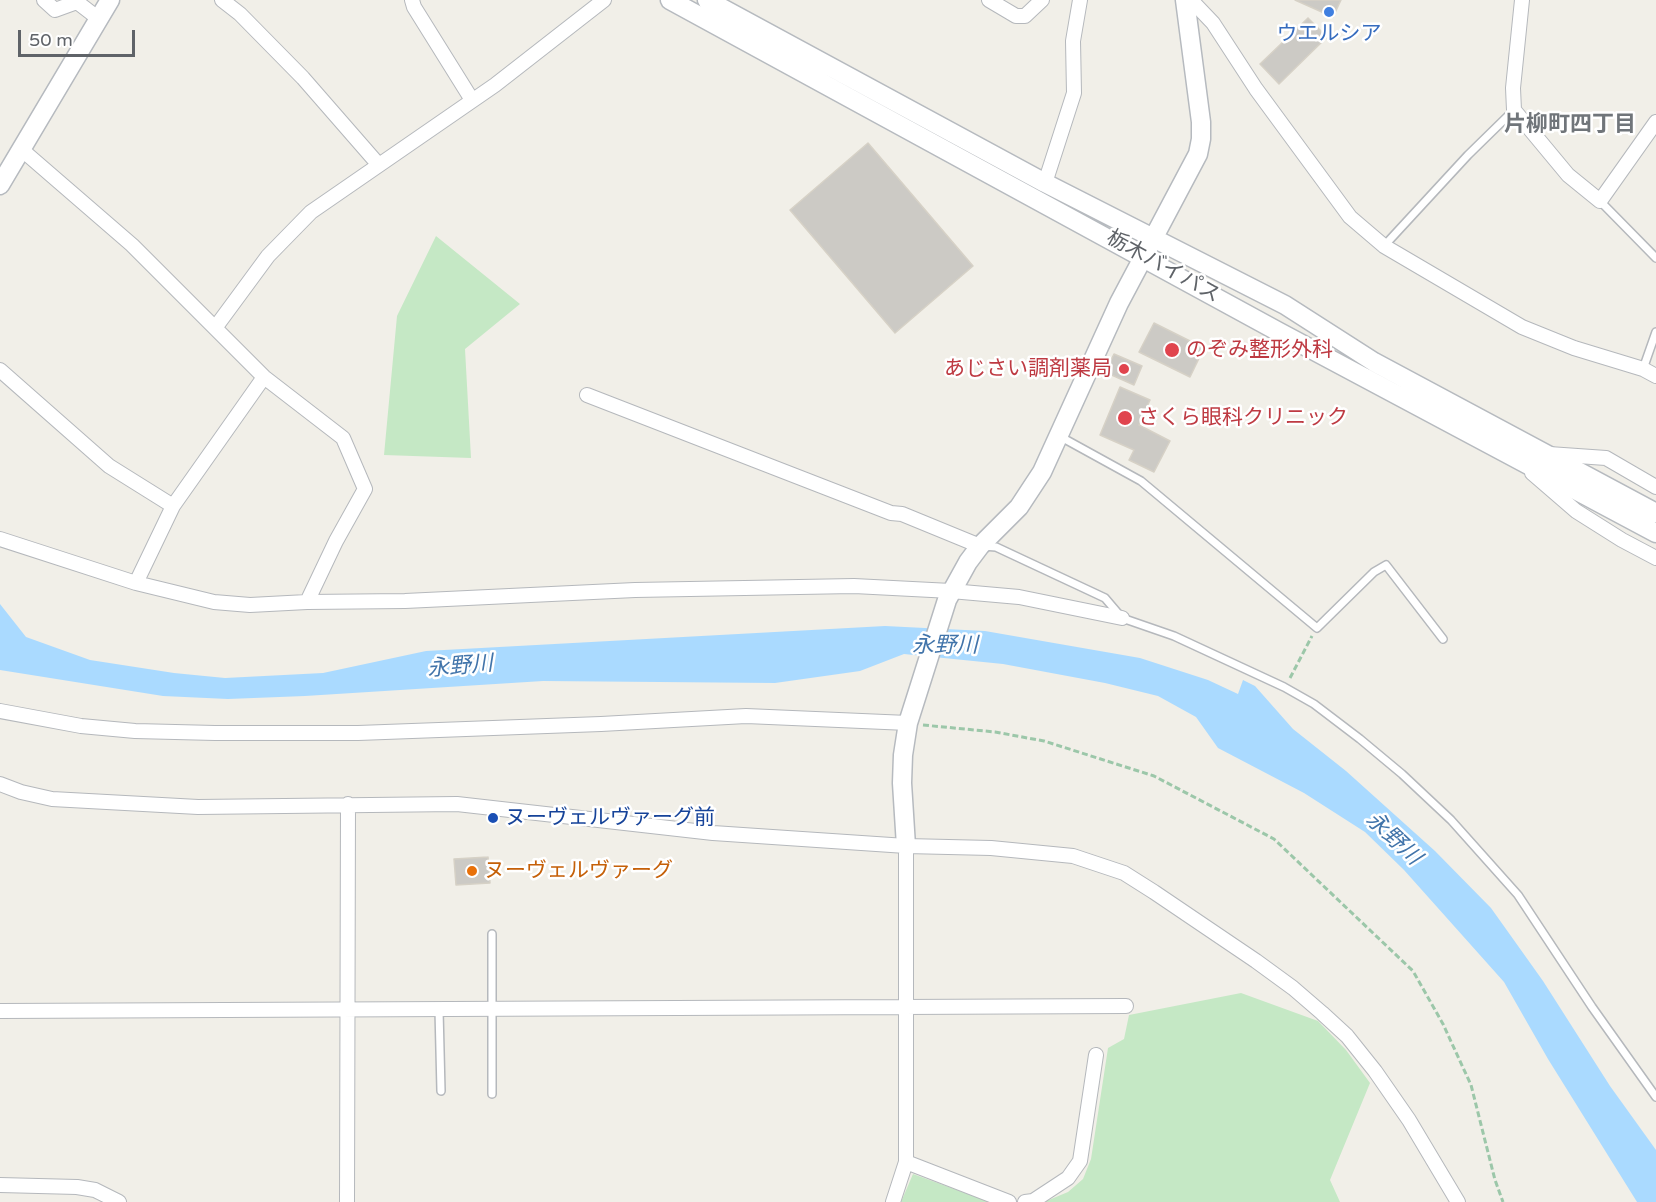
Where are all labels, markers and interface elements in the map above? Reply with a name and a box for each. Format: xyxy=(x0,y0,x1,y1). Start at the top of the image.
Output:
marker: ウエルシア xyxy=(1322,5,1336,19)
scale bar xyxy=(21,18,138,56)
place label: ウエルシア xyxy=(1277,21,1381,47)
text: 50 m xyxy=(29,29,73,51)
district label: 片柳町四丁目 xyxy=(1504,112,1636,138)
street label: 栃木バイパス xyxy=(1102,225,1224,309)
place label: のぞみ整形外科 xyxy=(1186,337,1333,363)
marker: のぞみ整形外科 xyxy=(1163,341,1181,359)
place label: あじさい調剤薬局 xyxy=(944,356,1112,382)
marker: あじさい調剤薬局 xyxy=(1117,362,1131,376)
place label: さくら眼科クリニック xyxy=(1138,405,1348,431)
marker: さくら眼科クリニック xyxy=(1116,409,1134,427)
water label: 永野川 xyxy=(912,633,978,659)
water label: 永野川 xyxy=(426,651,494,683)
place label: ヌーヴェルヴァーグ前 xyxy=(505,805,715,831)
water label: 永野川 xyxy=(1360,807,1426,871)
marker: ヌーヴェルヴァーグ前 xyxy=(486,811,500,825)
place label: ヌーヴェルヴァーグ xyxy=(484,858,673,884)
marker: ヌーヴェルヴァーグ xyxy=(465,864,479,878)

